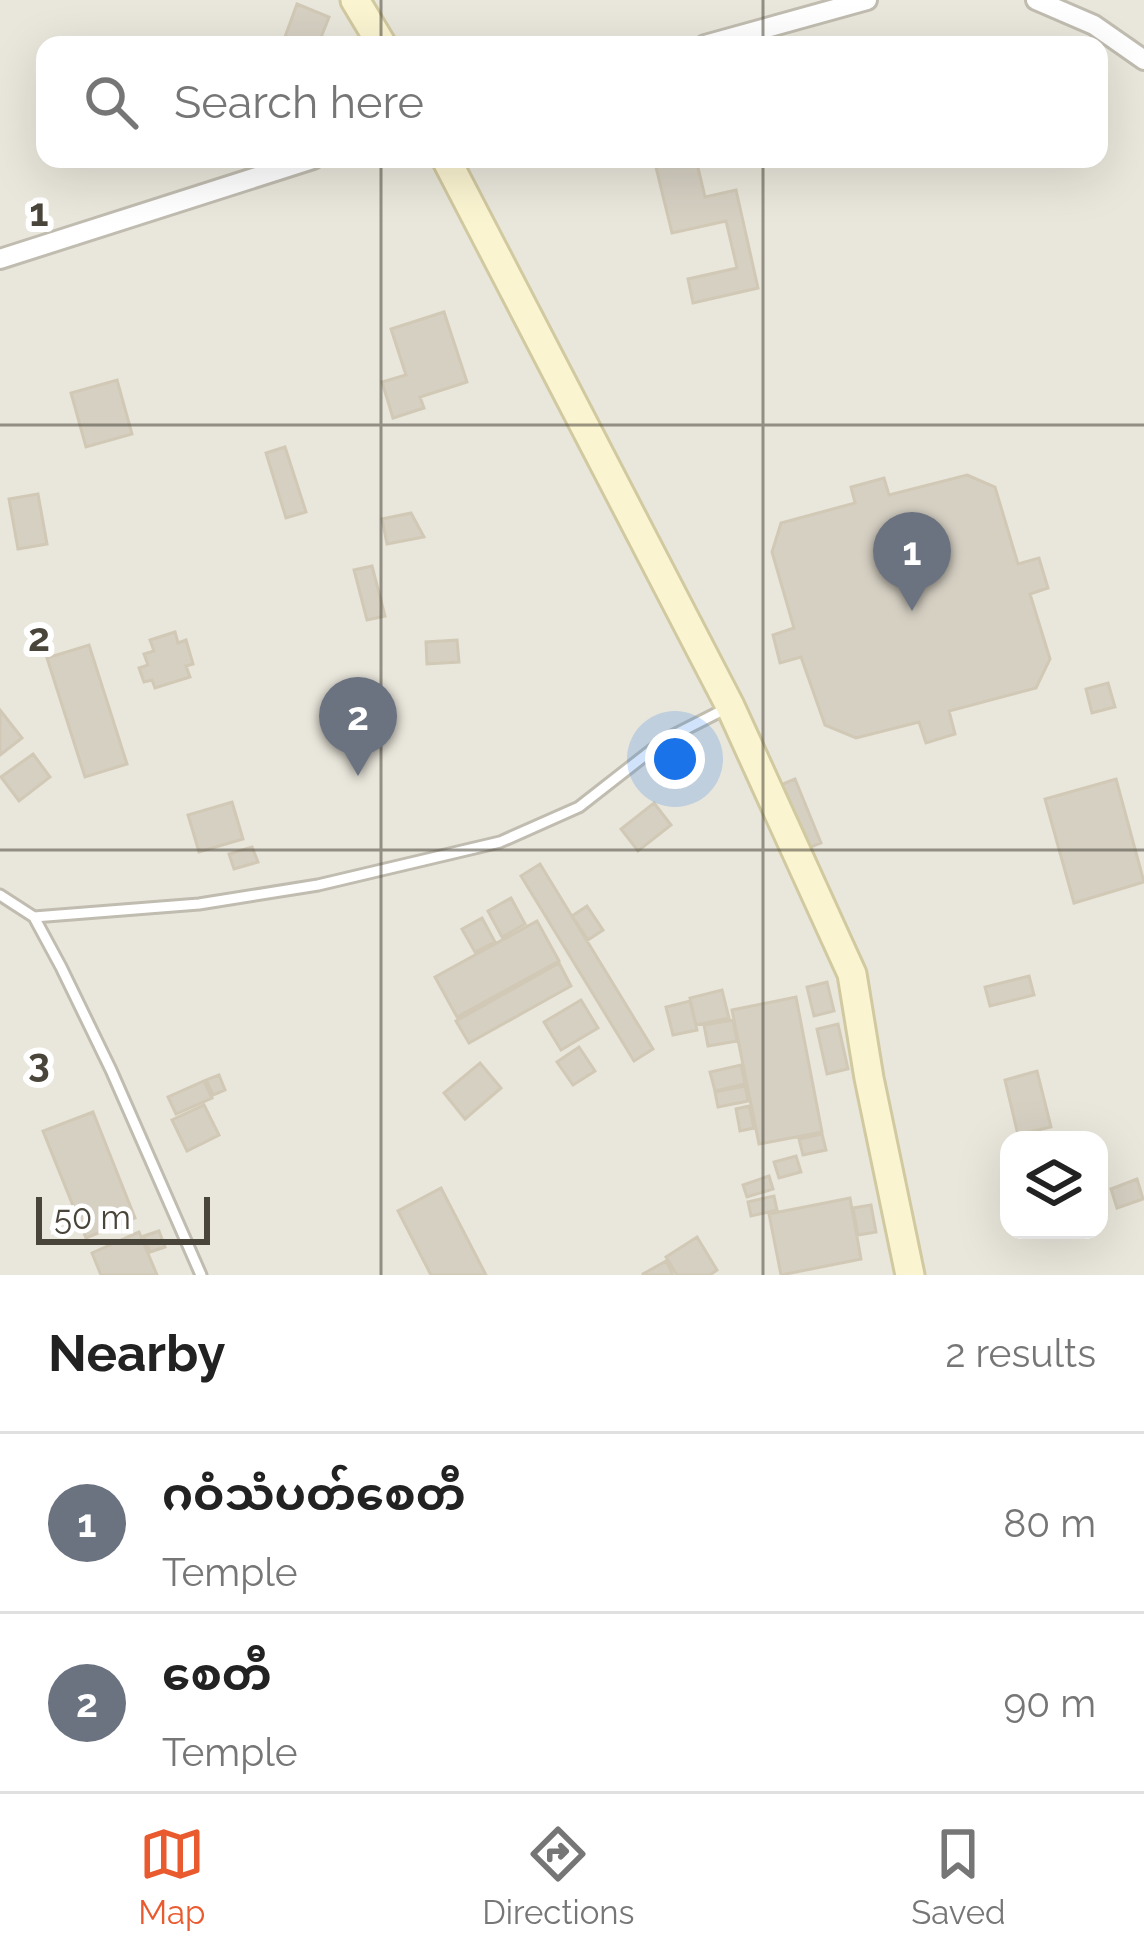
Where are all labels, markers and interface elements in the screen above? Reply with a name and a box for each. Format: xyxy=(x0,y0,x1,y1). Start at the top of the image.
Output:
search box xyxy=(36,36,1108,168)
icon: search xyxy=(78,69,144,135)
text: Search here xyxy=(174,76,424,129)
text: 1 xyxy=(29,189,49,235)
pin: 1 xyxy=(873,512,951,611)
text: 2 xyxy=(28,614,50,660)
pin: 2 xyxy=(319,677,397,776)
your location xyxy=(645,729,705,789)
text: 3 xyxy=(28,1039,50,1085)
map controls xyxy=(1000,1131,1108,1239)
button: layers xyxy=(1000,1131,1108,1239)
scale bar xyxy=(36,1191,210,1244)
text: 50 m xyxy=(54,1198,131,1237)
text: Nearby xyxy=(48,1323,225,1383)
text: 2 results xyxy=(945,1330,1096,1376)
text: ဂဝံသံပတ်စေတီ xyxy=(162,1468,466,1521)
text: 1 xyxy=(77,1500,97,1546)
text: 80 m xyxy=(1003,1500,1096,1546)
text: Temple xyxy=(162,1549,298,1595)
text: စေတီ xyxy=(162,1648,272,1701)
text: 2 xyxy=(76,1680,98,1726)
text: 90 m xyxy=(1003,1680,1096,1726)
text: Temple xyxy=(162,1729,298,1775)
tab: Map xyxy=(138,1821,205,1932)
tab: Directions xyxy=(482,1821,635,1932)
tab: Saved xyxy=(911,1821,1006,1932)

